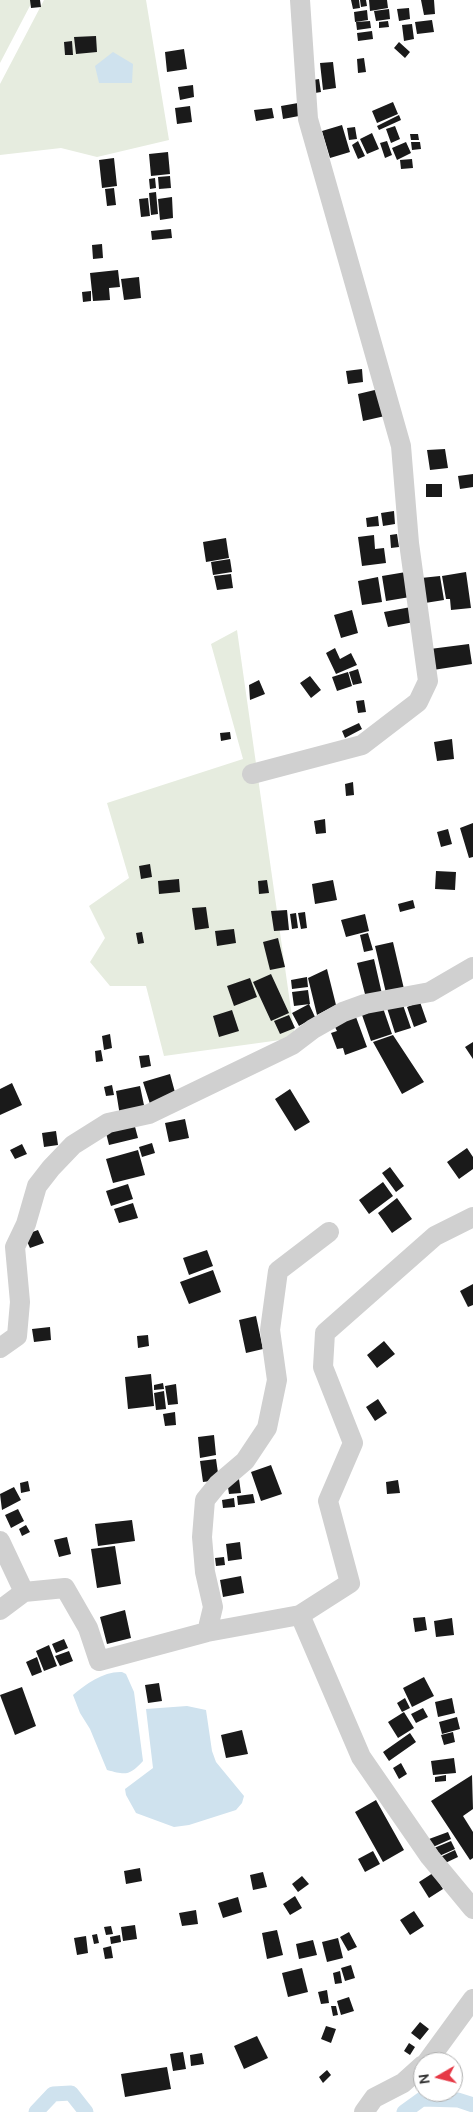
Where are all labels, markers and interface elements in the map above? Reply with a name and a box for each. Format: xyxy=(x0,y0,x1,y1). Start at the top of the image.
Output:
north arrow xyxy=(413,2052,463,2102)
text: N xyxy=(415,2073,433,2085)

